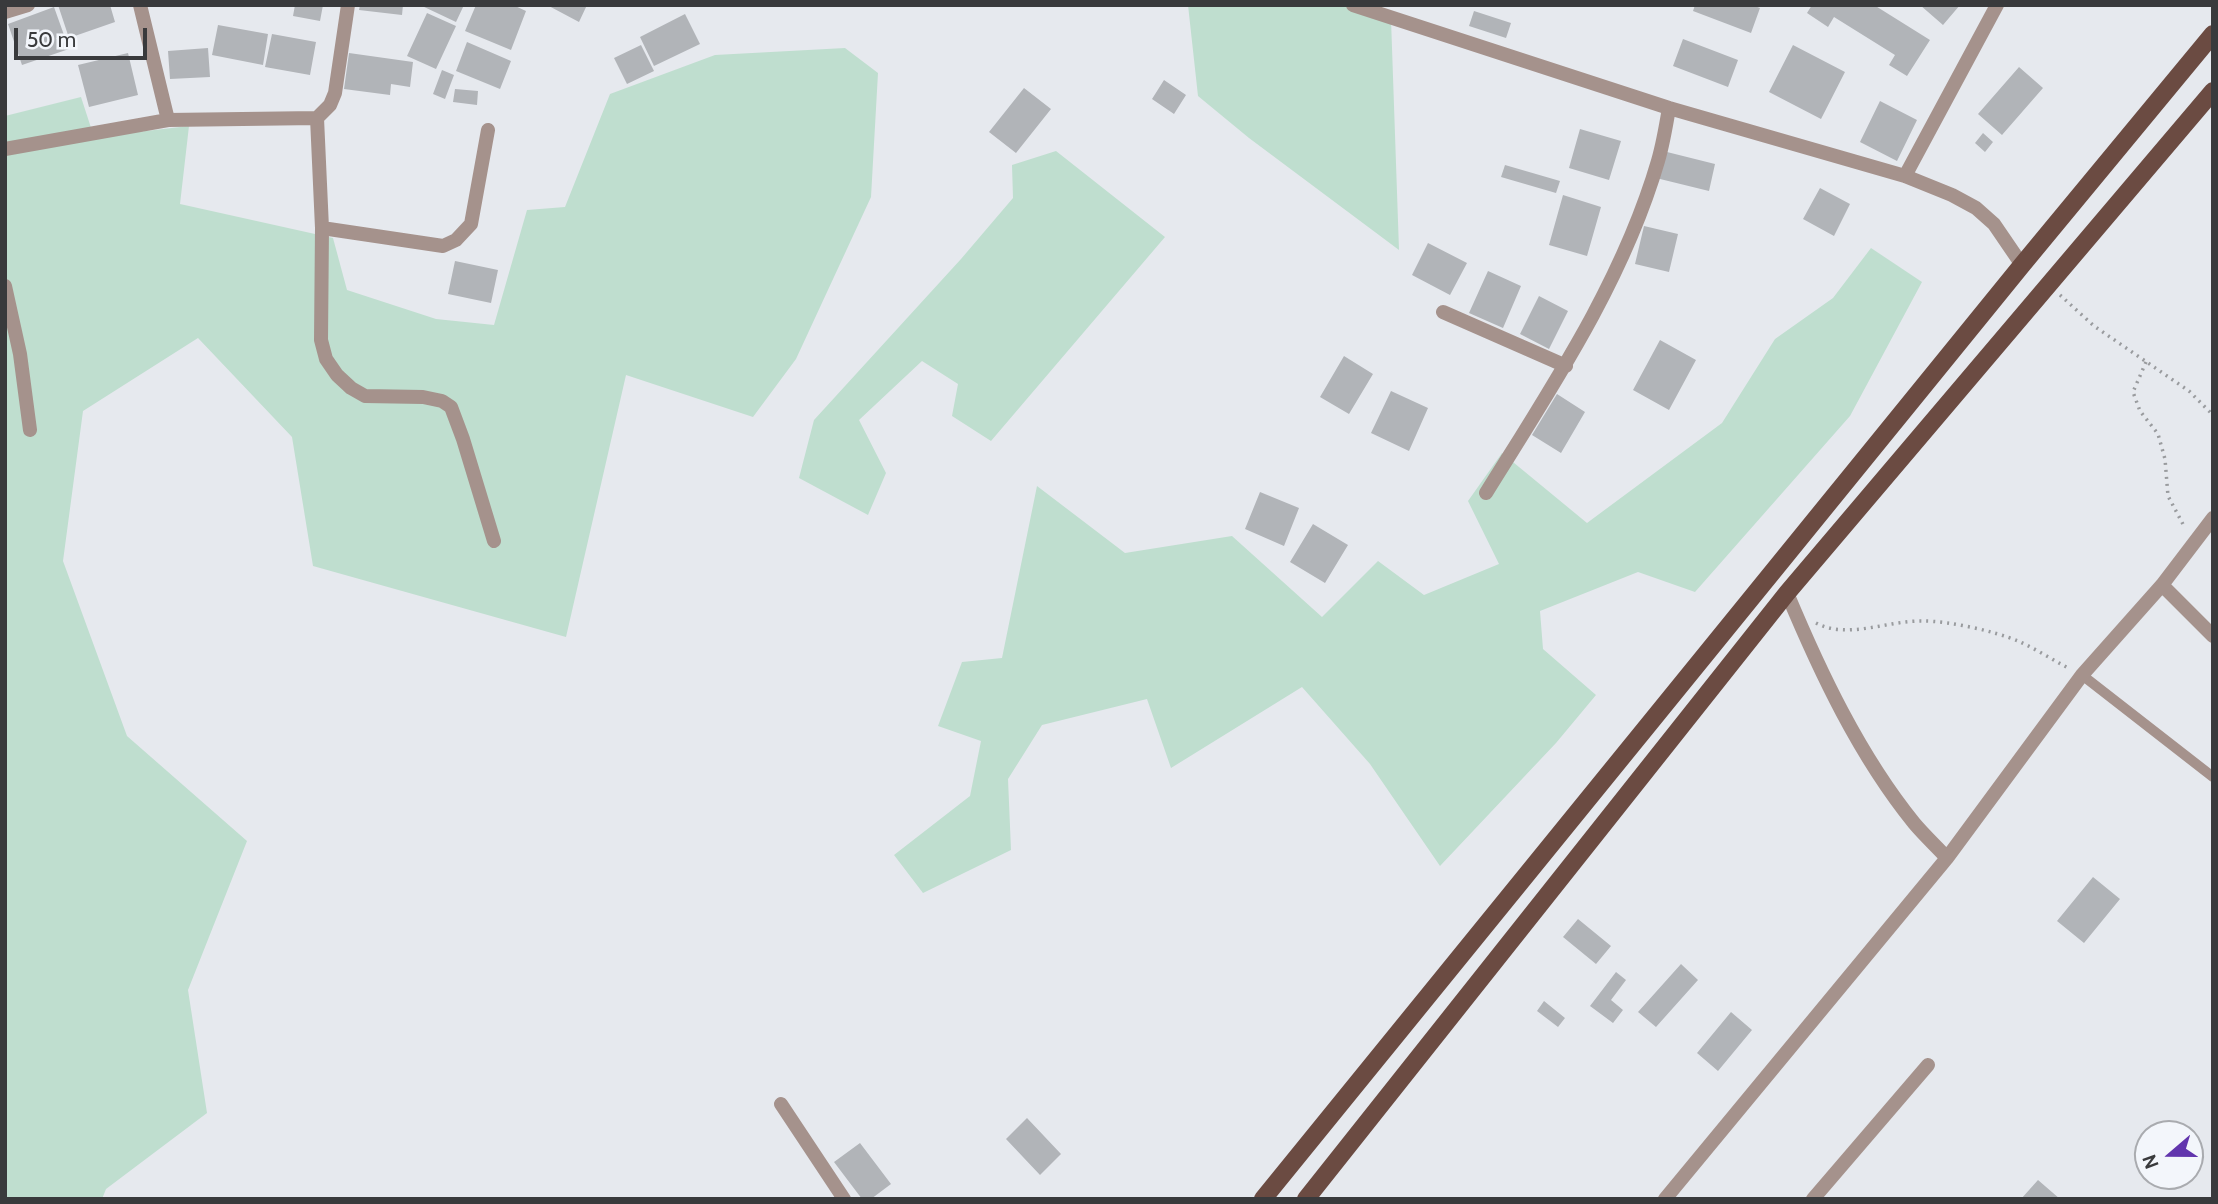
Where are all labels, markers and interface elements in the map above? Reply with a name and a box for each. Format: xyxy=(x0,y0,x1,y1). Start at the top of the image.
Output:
scale bar xyxy=(18,14,150,58)
text: 50 m xyxy=(27,27,76,52)
north arrow xyxy=(2134,1120,2204,1190)
text: N xyxy=(2138,1151,2164,1172)

